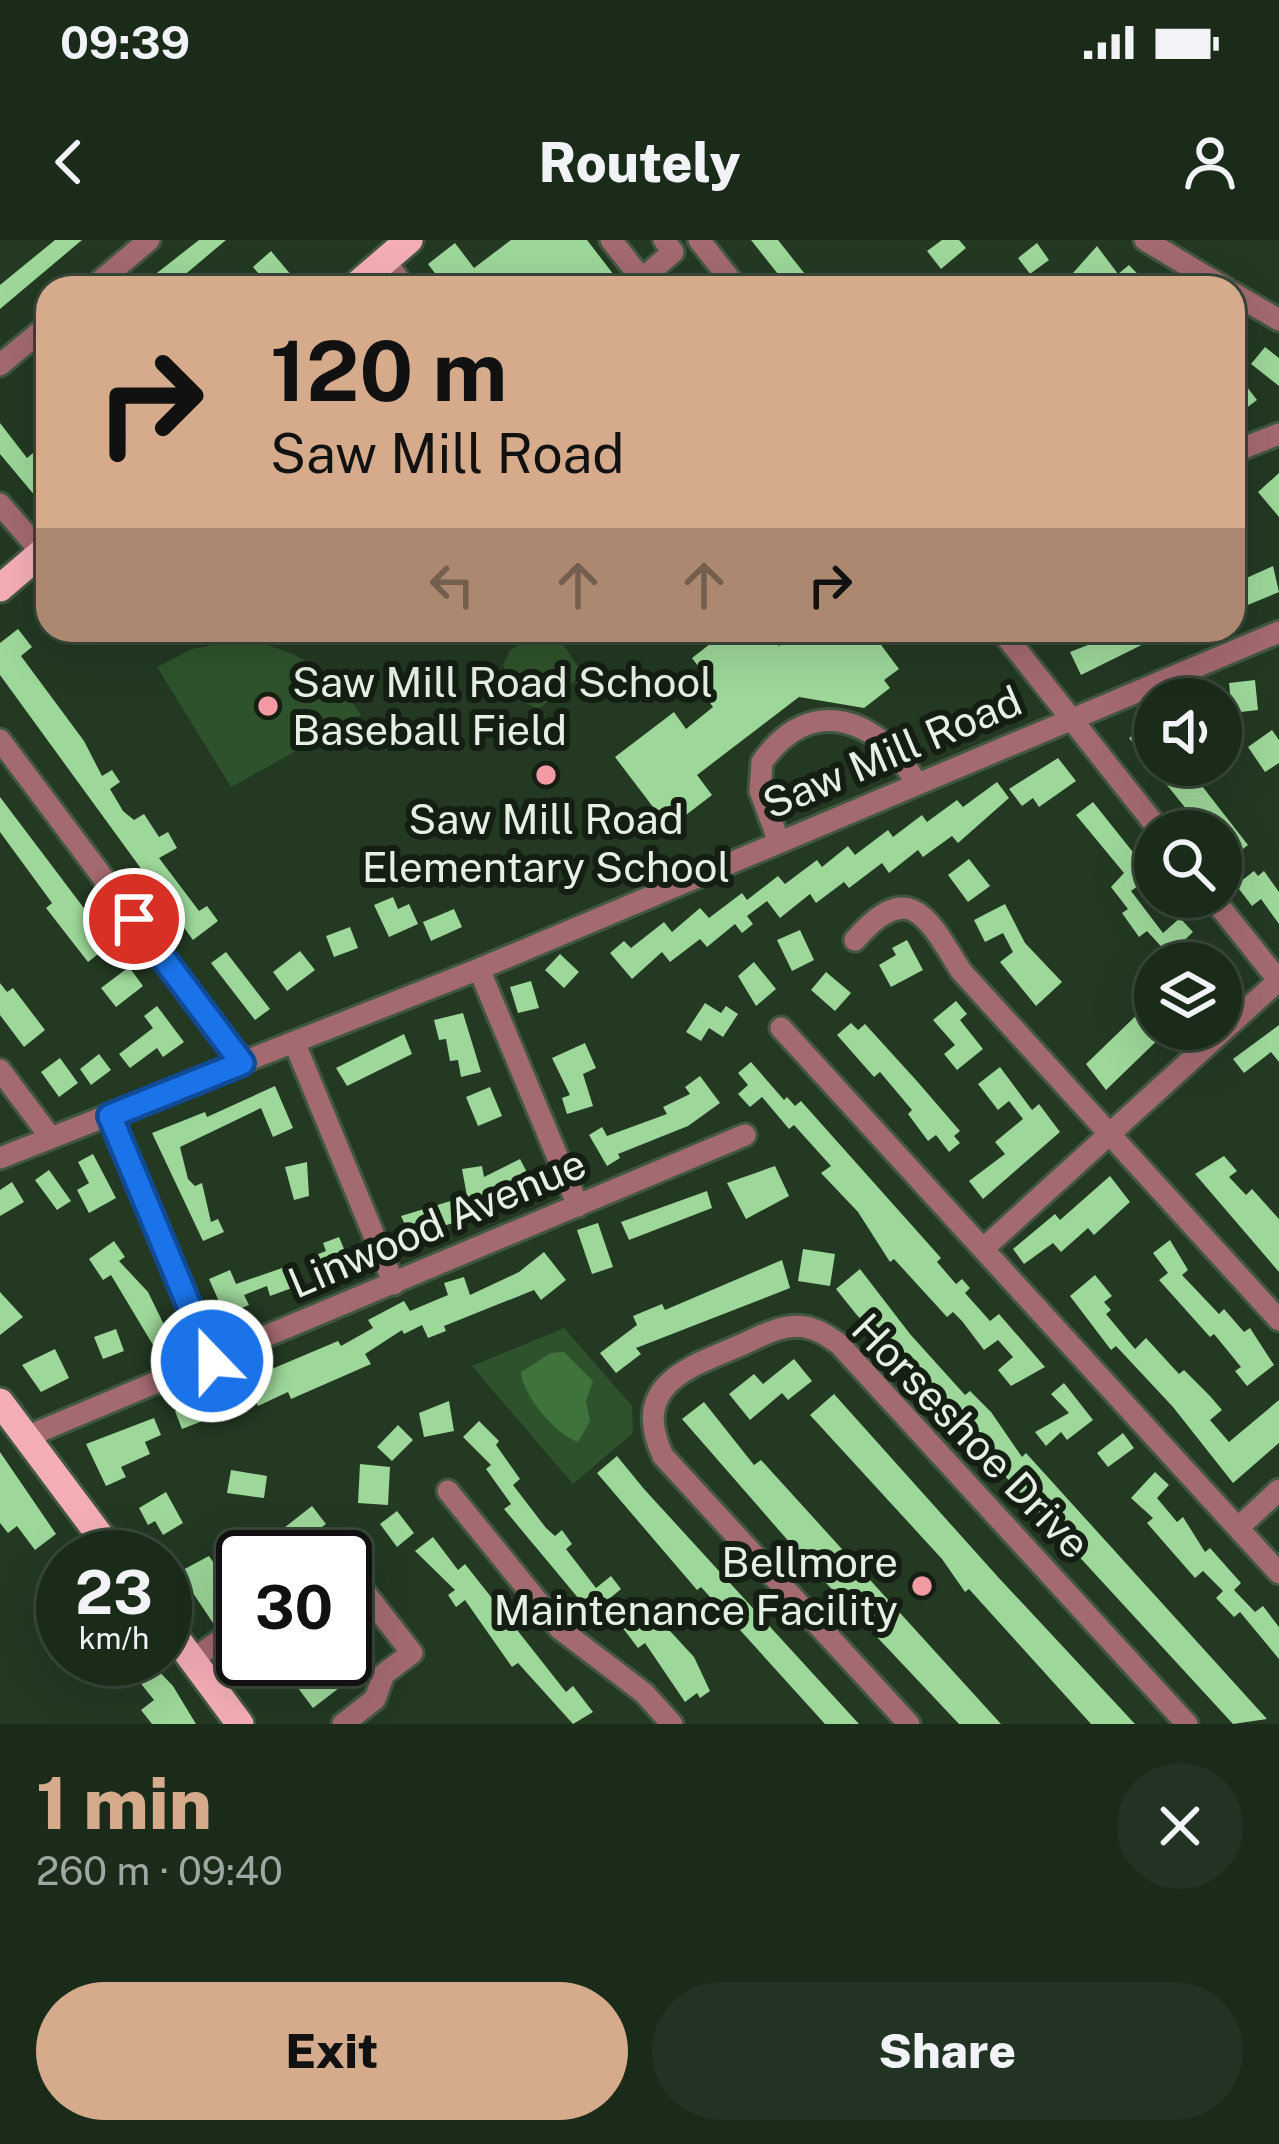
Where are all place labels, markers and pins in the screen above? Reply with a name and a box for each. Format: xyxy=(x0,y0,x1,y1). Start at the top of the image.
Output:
place label: Saw Mill Road School Baseball Field xyxy=(292,657,713,754)
marker: Saw Mill Road School Baseball Field xyxy=(255,693,281,719)
marker: Saw Mill Road Elementary School xyxy=(533,762,559,788)
place label: Saw Mill Road Elementary School xyxy=(362,794,730,891)
pin xyxy=(83,868,185,970)
place label: Bellmore Maintenance Facility xyxy=(493,1537,898,1634)
marker: Bellmore Maintenance Facility xyxy=(909,1573,935,1599)

